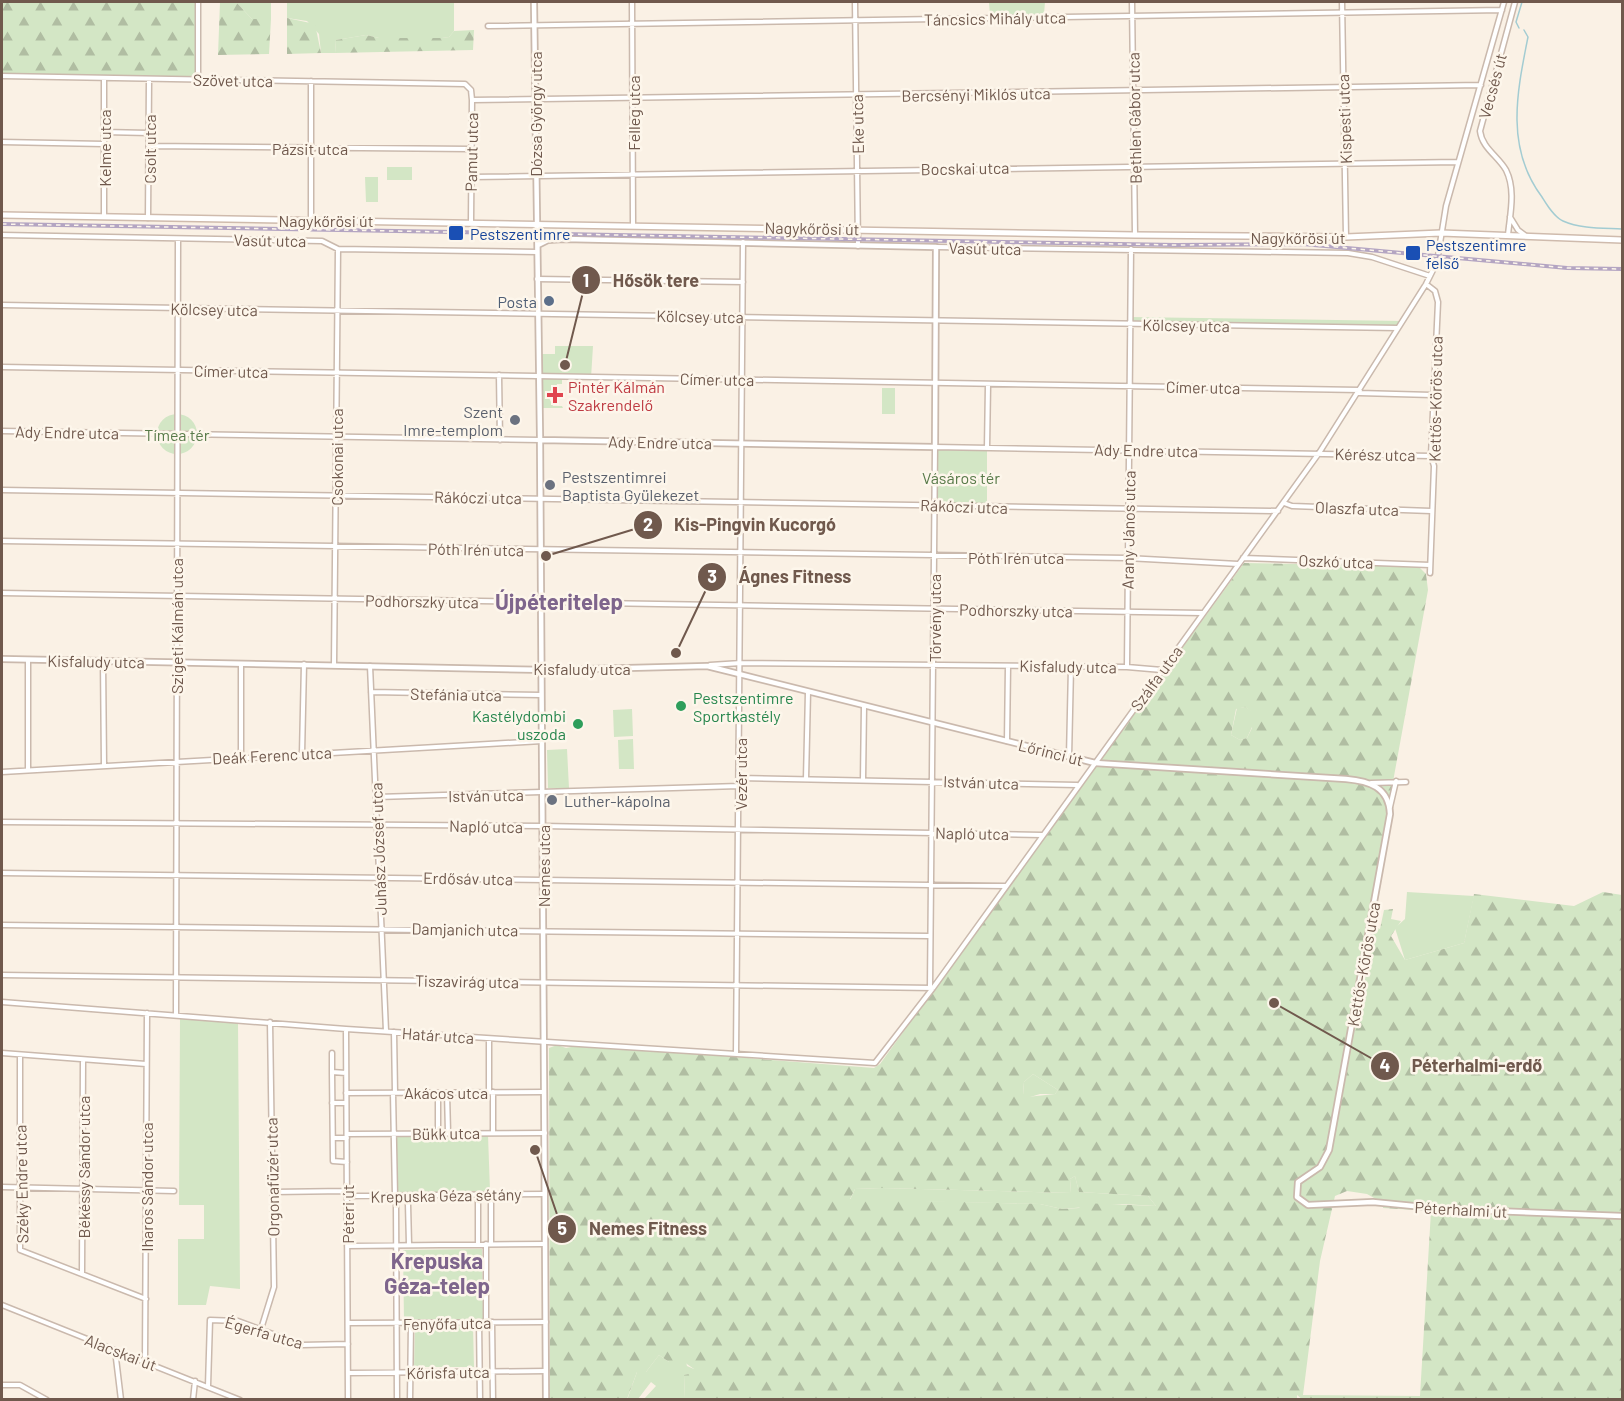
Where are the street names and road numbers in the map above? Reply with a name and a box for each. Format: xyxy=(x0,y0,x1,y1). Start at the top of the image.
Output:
street label: Táncsics Mihály utca xyxy=(924,7,1066,29)
street label: Dózsa György utca xyxy=(526,51,545,177)
street label: Vecsés út xyxy=(1474,51,1510,121)
street label: Bethlen Gábor utca xyxy=(1123,52,1145,184)
street label: Szövet utca xyxy=(193,70,273,90)
street label: Kispesti utca xyxy=(1333,74,1355,164)
street label: Felleg utca xyxy=(624,75,643,151)
street label: Bercsényi Miklós utca xyxy=(901,83,1051,105)
street label: Eke utca xyxy=(847,94,867,154)
street label: Kelme utca xyxy=(95,109,114,187)
street label: Pamut utca xyxy=(461,112,481,192)
street label: Csolt utca xyxy=(140,114,159,184)
street label: Pázsit utca xyxy=(272,139,348,158)
street label: Bocskai utca xyxy=(920,158,1010,178)
street label: Nagykőrösi út xyxy=(279,211,373,230)
street label: Nagykőrösi út xyxy=(764,218,860,238)
street label: Nagykőrösi út xyxy=(1251,228,1345,247)
street label: Vasút utca xyxy=(233,230,307,250)
street label: Vasút utca xyxy=(948,238,1022,258)
street label: Kölcsey utca xyxy=(170,299,258,319)
street label: Kölcsey utca xyxy=(656,306,744,326)
street label: Kölcsey utca xyxy=(1142,315,1230,335)
street label: Kettős-Körös utca xyxy=(1424,336,1446,462)
street label: Címer utca xyxy=(194,361,268,381)
street label: Címer utca xyxy=(680,369,754,389)
street label: Címer utca xyxy=(1166,377,1240,397)
street label: Csokonai utca xyxy=(327,408,346,506)
street label: Ady Endre utca xyxy=(15,422,119,442)
street label: Ady Endre utca xyxy=(608,432,712,452)
street label: Ady Endre utca xyxy=(1094,440,1198,460)
street label: Kérész utca xyxy=(1334,444,1416,464)
street label: Arany János utca xyxy=(1117,470,1139,590)
street label: Rákóczi utca xyxy=(434,487,522,507)
street label: Rákóczi utca xyxy=(920,495,1008,517)
street label: Olaszfa utca xyxy=(1315,497,1399,519)
street label: Póth Irén utca xyxy=(428,539,524,559)
street label: Póth Irén utca xyxy=(968,548,1064,567)
street label: Oszkó utca xyxy=(1298,550,1374,572)
street label: Szigeti Kálmán utca xyxy=(167,558,186,694)
street label: Törvény utca xyxy=(925,574,944,662)
street label: Podhorszky utca xyxy=(365,591,479,611)
street label: Podhorszky utca xyxy=(959,600,1073,620)
street label: Szálfa utca xyxy=(1126,642,1186,714)
street label: Kisfaludy utca xyxy=(47,651,145,671)
street label: Kisfaludy utca xyxy=(1019,656,1117,676)
street label: Kisfaludy utca xyxy=(533,659,631,678)
street label: Stefánia utca xyxy=(410,684,502,704)
street label: Lőrinci út xyxy=(1017,735,1085,769)
street label: Vezér utca xyxy=(731,738,750,810)
street label: Deák Ferenc utca xyxy=(212,742,332,768)
street label: István utca xyxy=(943,771,1019,793)
street label: Juhász József utca xyxy=(366,782,390,916)
street label: István utca xyxy=(448,785,524,805)
street label: Napló utca xyxy=(449,816,523,836)
street label: Napló utca xyxy=(935,823,1009,843)
street label: Nemes utca xyxy=(534,825,553,907)
street label: Erdősáv utca xyxy=(423,868,513,888)
street label: Kettős-Körös utca xyxy=(1343,900,1383,1028)
street label: Damjanich utca xyxy=(411,919,519,939)
street label: Tiszavirág utca xyxy=(415,971,519,991)
street label: Határ utca xyxy=(401,1023,475,1047)
street label: Akácos utca xyxy=(404,1083,488,1102)
street label: Békéssy Sándor utca xyxy=(74,1095,93,1239)
street label: Orgonafüzér utca xyxy=(261,1117,283,1237)
street label: Iharos Sándor utca xyxy=(137,1122,156,1252)
street label: Bükk utca xyxy=(412,1123,480,1143)
street label: Széky Endre utca xyxy=(10,1125,32,1243)
street label: Péteri út xyxy=(338,1184,357,1244)
street label: Krepuska Géza sétány xyxy=(370,1184,522,1206)
street label: Péterhalmi út xyxy=(1414,1197,1508,1221)
street label: Égerfa utca xyxy=(223,1312,305,1352)
street label: Fenyőfa utca xyxy=(403,1313,491,1333)
street label: Alacskai út xyxy=(82,1330,160,1374)
street label: Kőrisfa utca xyxy=(406,1362,490,1382)

